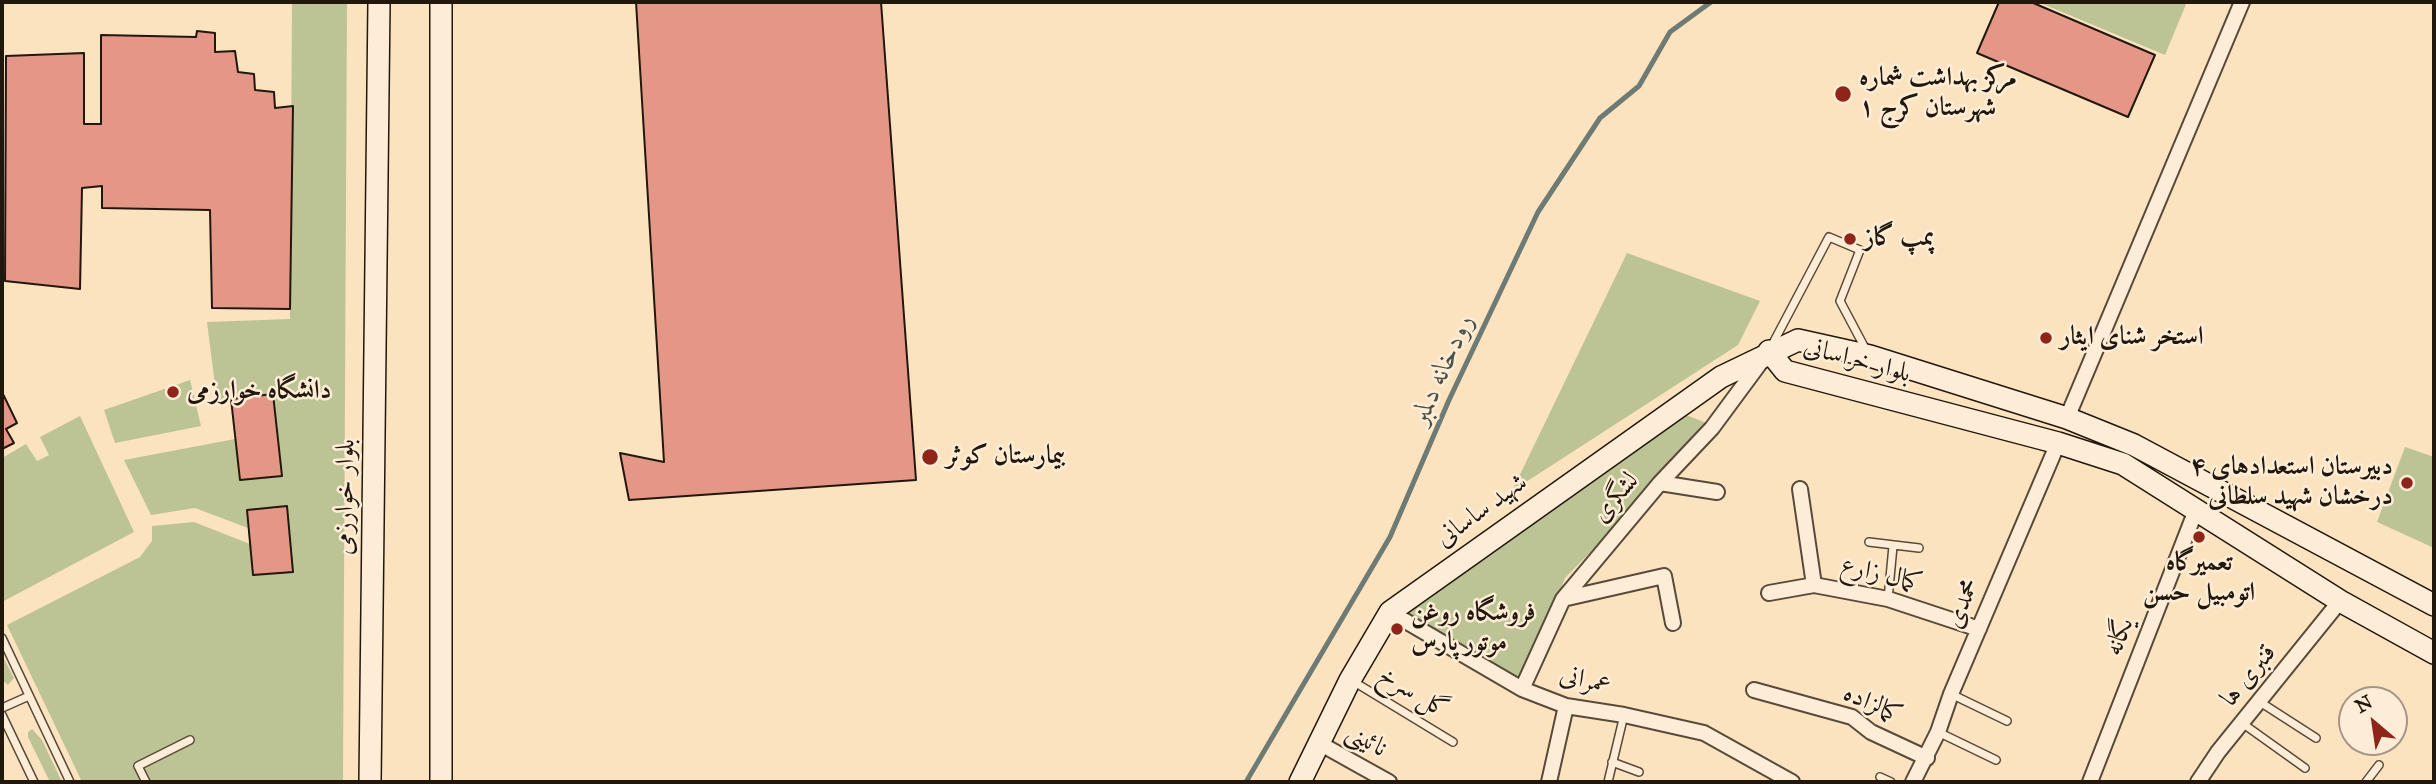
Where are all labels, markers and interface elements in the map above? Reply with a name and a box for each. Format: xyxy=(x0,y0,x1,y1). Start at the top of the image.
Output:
place label: مرکز بهداشت شماره ۱ شهرستان کرج xyxy=(1859,63,2017,124)
marker: مرکز بهداشت شماره ۱ شهرستان کرج xyxy=(1833,84,1853,104)
place label: پمپ گاز xyxy=(1864,223,1934,255)
marker: پمپ گاز xyxy=(1842,231,1858,247)
water label: رودخانه دلمبر xyxy=(1404,309,1482,431)
place label: استخر شنای ایثار xyxy=(2060,322,2204,354)
marker: استخر شنای ایثار xyxy=(2038,330,2054,346)
street label: بلوار خراسانی xyxy=(1800,332,1914,390)
place label: دانشگاه خوارزمی xyxy=(187,376,331,408)
marker: دانشگاه خوارزمی xyxy=(165,384,181,400)
street label: بلوار خوارزمی xyxy=(329,439,363,555)
place label: بیمارستان کوثر xyxy=(946,441,1065,473)
marker: بیمارستان کوثر xyxy=(920,447,940,467)
place label: ۴ دبیرستان استعدادهای درخشان شهید سلطانی xyxy=(2190,452,2393,514)
street label: لشگری xyxy=(1586,466,1646,530)
street label: شهید ساسانی xyxy=(1430,467,1534,555)
marker: ۴ دبیرستان استعدادهای درخشان شهید سلطانی xyxy=(2399,475,2415,491)
marker: تعمیرگاه اتومبیل حسن xyxy=(2191,529,2207,545)
place label: تعمیرگاه اتومبیل حسن xyxy=(2143,548,2255,610)
street label: کمال زارع xyxy=(1837,550,1925,600)
street label: محمدی xyxy=(1939,574,1987,634)
place label: فروشگاه روغن موتور پارس xyxy=(1411,598,1536,660)
street label: یگانه xyxy=(2099,614,2141,660)
marker: فروشگاه روغن موتور پارس xyxy=(1389,621,1405,637)
street label: قنبری ها xyxy=(2214,638,2284,714)
street label: گل سرخ xyxy=(1372,660,1454,726)
street label: عمرانی xyxy=(1556,660,1614,702)
street label: کمالزاده xyxy=(1838,678,1906,732)
north arrow xyxy=(2338,686,2408,756)
text: N xyxy=(2351,690,2376,718)
street label: نائینی xyxy=(1340,717,1392,765)

